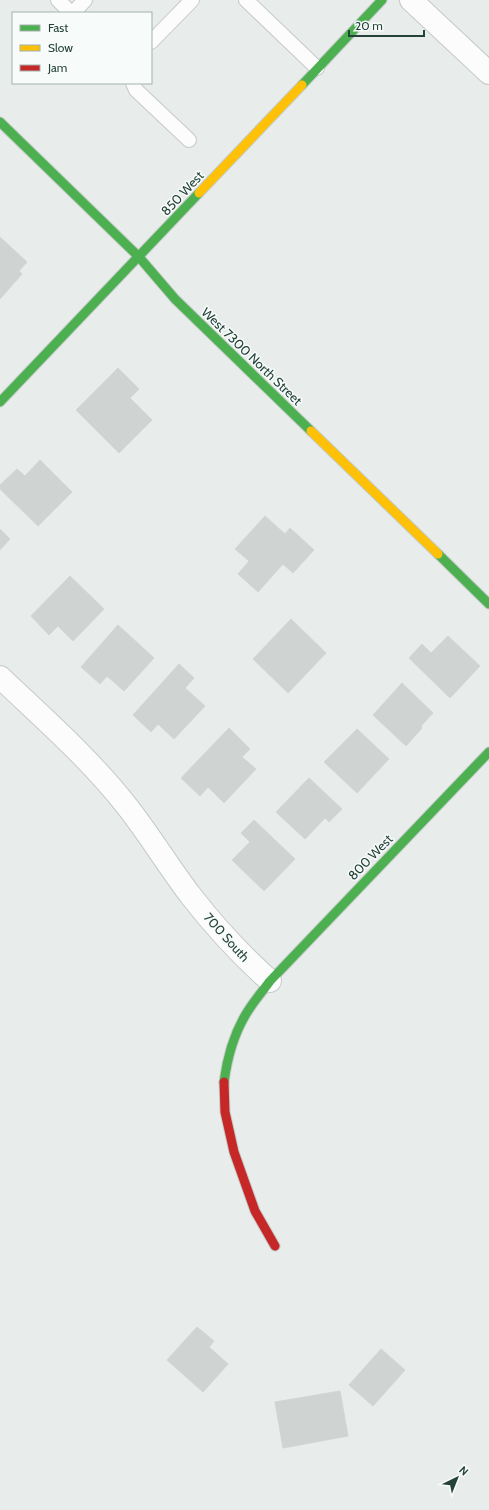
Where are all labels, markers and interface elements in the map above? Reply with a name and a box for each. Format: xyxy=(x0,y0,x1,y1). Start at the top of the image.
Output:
legend xyxy=(12,12,152,84)
scale bar xyxy=(349,12,424,38)
text: 20 m xyxy=(355,18,383,33)
text: Fast xyxy=(48,20,68,35)
text: Slow xyxy=(48,40,73,55)
text: Jam xyxy=(47,60,67,75)
street label: 850 West xyxy=(157,167,207,219)
street label: West 7300 North Street xyxy=(198,304,306,409)
street label: 800 West xyxy=(344,830,396,883)
street label: 700 South xyxy=(201,909,253,965)
north arrow xyxy=(437,1458,477,1498)
text: N xyxy=(456,1463,471,1478)

